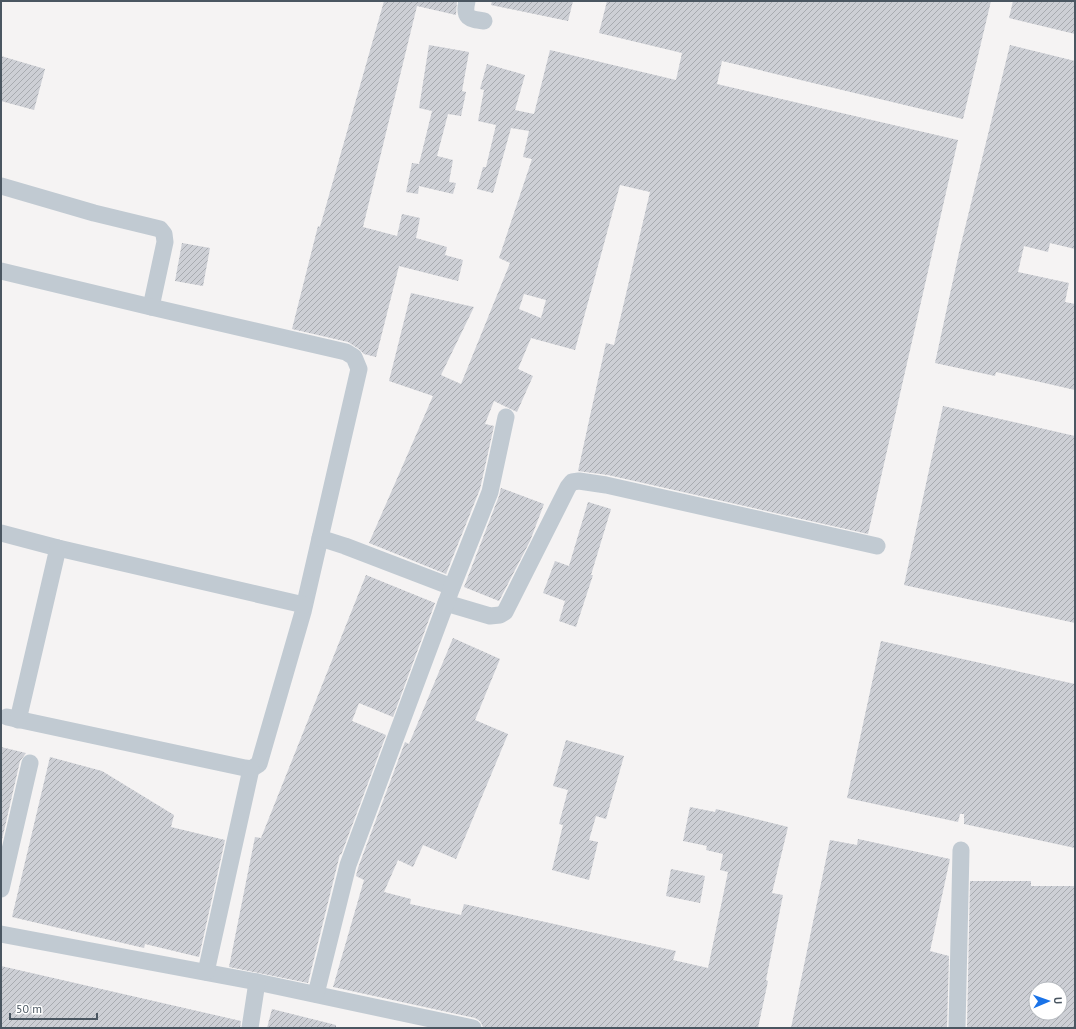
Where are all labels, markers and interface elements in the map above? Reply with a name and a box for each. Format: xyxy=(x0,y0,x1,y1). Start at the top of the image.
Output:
north arrow xyxy=(1028,981,1068,1021)
scale bar xyxy=(10,995,97,1021)
text: U xyxy=(1051,997,1065,1004)
text: 50 m xyxy=(16,1001,42,1016)

